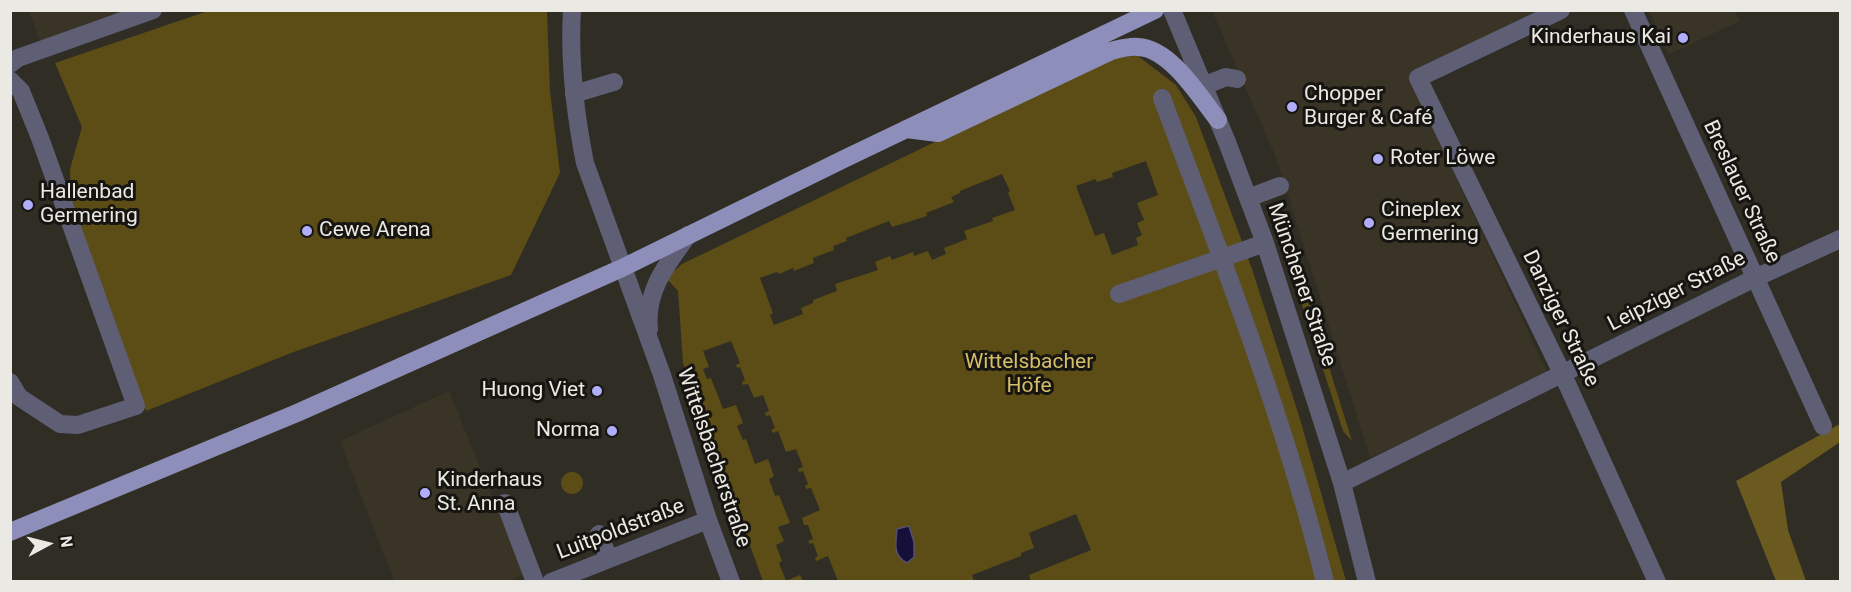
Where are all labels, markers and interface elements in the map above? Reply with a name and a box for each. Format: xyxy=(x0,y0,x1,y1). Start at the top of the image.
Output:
place label: Kinderhaus Kai xyxy=(1531,25,1671,51)
marker: Kinderhaus Kai xyxy=(1676,31,1690,45)
place label: Chopper Burger & Café xyxy=(1304,82,1432,132)
marker: Chopper Burger & Café xyxy=(1285,100,1299,114)
street label: Breslauer Straße xyxy=(1697,117,1785,267)
place label: Roter Löwe xyxy=(1390,146,1495,172)
marker: Roter Löwe xyxy=(1371,152,1385,166)
place label: Hallenbad Germering xyxy=(40,180,138,230)
marker: Hallenbad Germering xyxy=(21,198,35,212)
place label: Cineplex Germering xyxy=(1381,198,1479,248)
street label: Münchener Straße xyxy=(1261,200,1341,370)
marker: Cineplex Germering xyxy=(1362,216,1376,230)
place label: Cewe Arena xyxy=(319,218,431,244)
marker: Cewe Arena xyxy=(300,224,314,238)
street label: Leipziger Straße xyxy=(1604,246,1750,338)
street label: Danziger Straße xyxy=(1516,247,1604,391)
park label: Wittelsbacher Höfe xyxy=(965,350,1093,400)
street label: Wittelsbacherstraße xyxy=(670,365,756,551)
place label: Huong Viet xyxy=(481,378,585,404)
marker: Huong Viet xyxy=(590,384,604,398)
place label: Norma xyxy=(536,418,600,444)
marker: Norma xyxy=(605,424,619,438)
place label: Kinderhaus St. Anna xyxy=(437,468,542,518)
marker: Kinderhaus St. Anna xyxy=(418,486,432,500)
street label: Luitpoldstraße xyxy=(554,494,688,566)
north arrow xyxy=(18,514,78,574)
text: N xyxy=(56,535,76,549)

